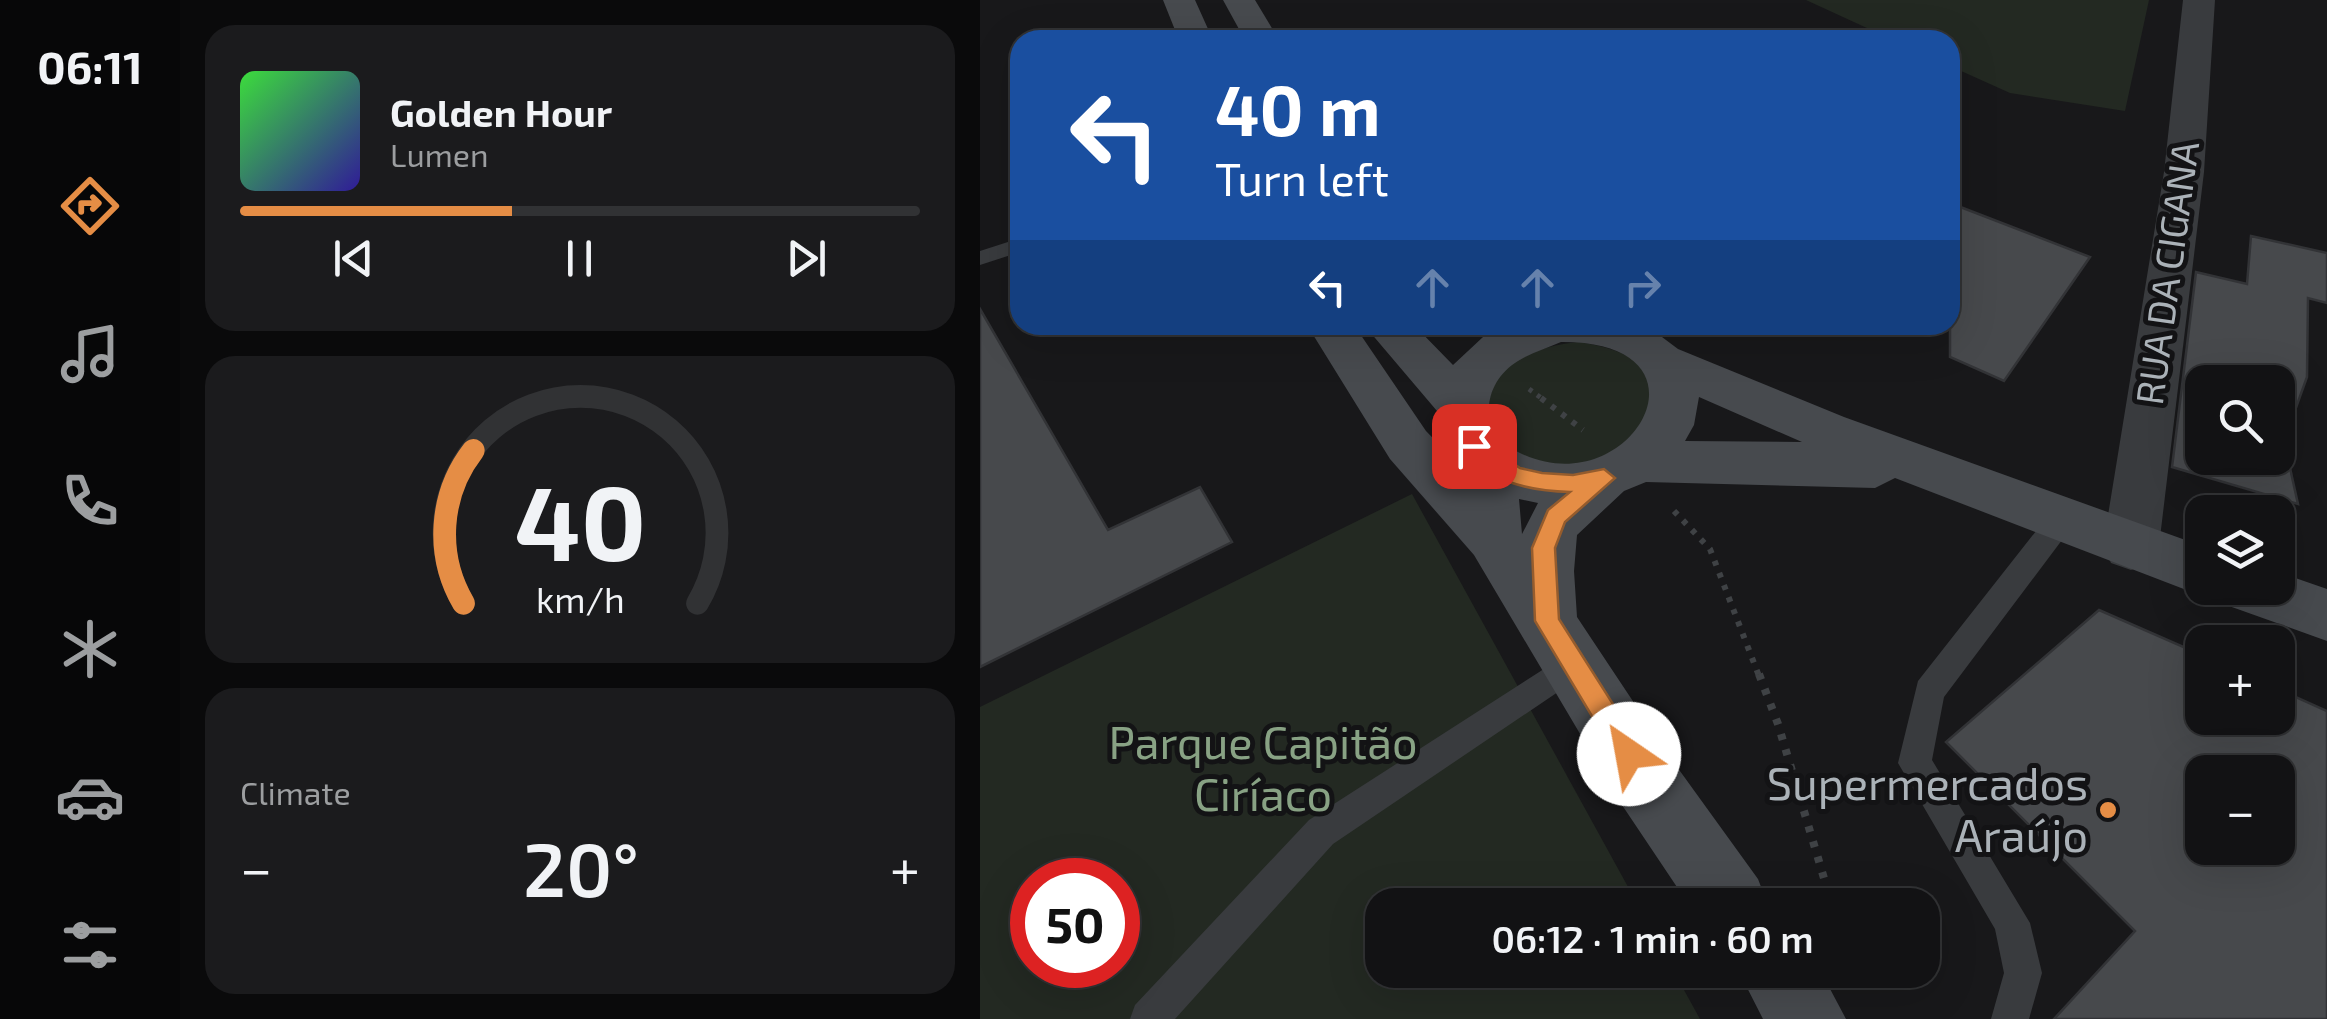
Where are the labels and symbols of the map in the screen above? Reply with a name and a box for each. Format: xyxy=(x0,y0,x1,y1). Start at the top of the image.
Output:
street label: RUA DA CIGANA xyxy=(2125,138,2207,407)
pin xyxy=(1432,404,1517,489)
position arrow xyxy=(1577,702,1681,806)
park label: Parque Capitão Ciríaco xyxy=(1108,714,1418,820)
place label: Supermercados Araújo xyxy=(1767,755,2088,862)
marker: Supermercados Araújo xyxy=(2097,799,2119,821)
speed limit sign: 50 xyxy=(1010,858,1140,988)

